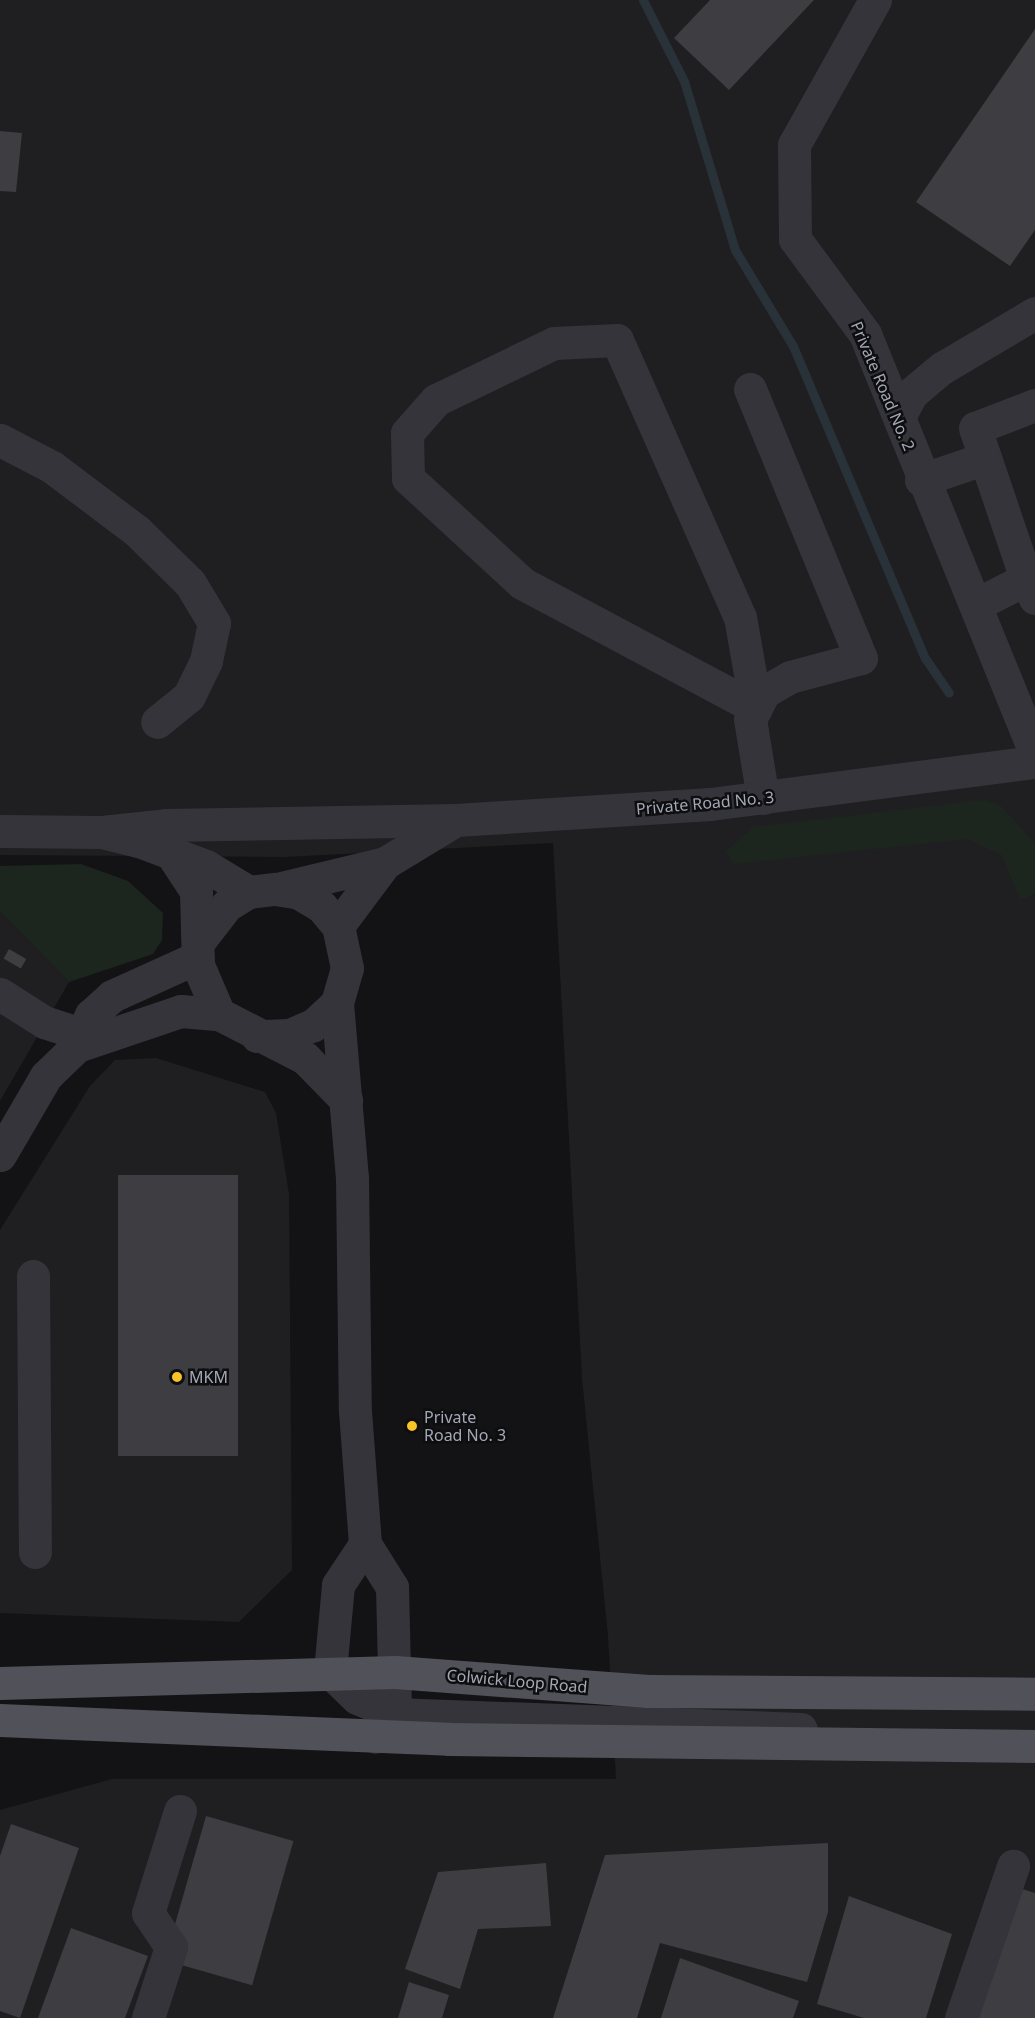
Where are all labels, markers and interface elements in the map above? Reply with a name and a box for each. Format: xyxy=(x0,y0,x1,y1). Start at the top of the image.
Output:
street label: Private Road No. 2 xyxy=(847,318,919,454)
street label: Private Road No. 3 xyxy=(635,787,775,819)
place label: MKM xyxy=(189,1367,228,1387)
marker: MKM xyxy=(170,1370,184,1384)
place label: Private Road No. 3 xyxy=(424,1407,506,1445)
marker: Private Road No. 3 xyxy=(405,1419,419,1433)
street label: Colwick Loop Road xyxy=(446,1665,588,1697)

